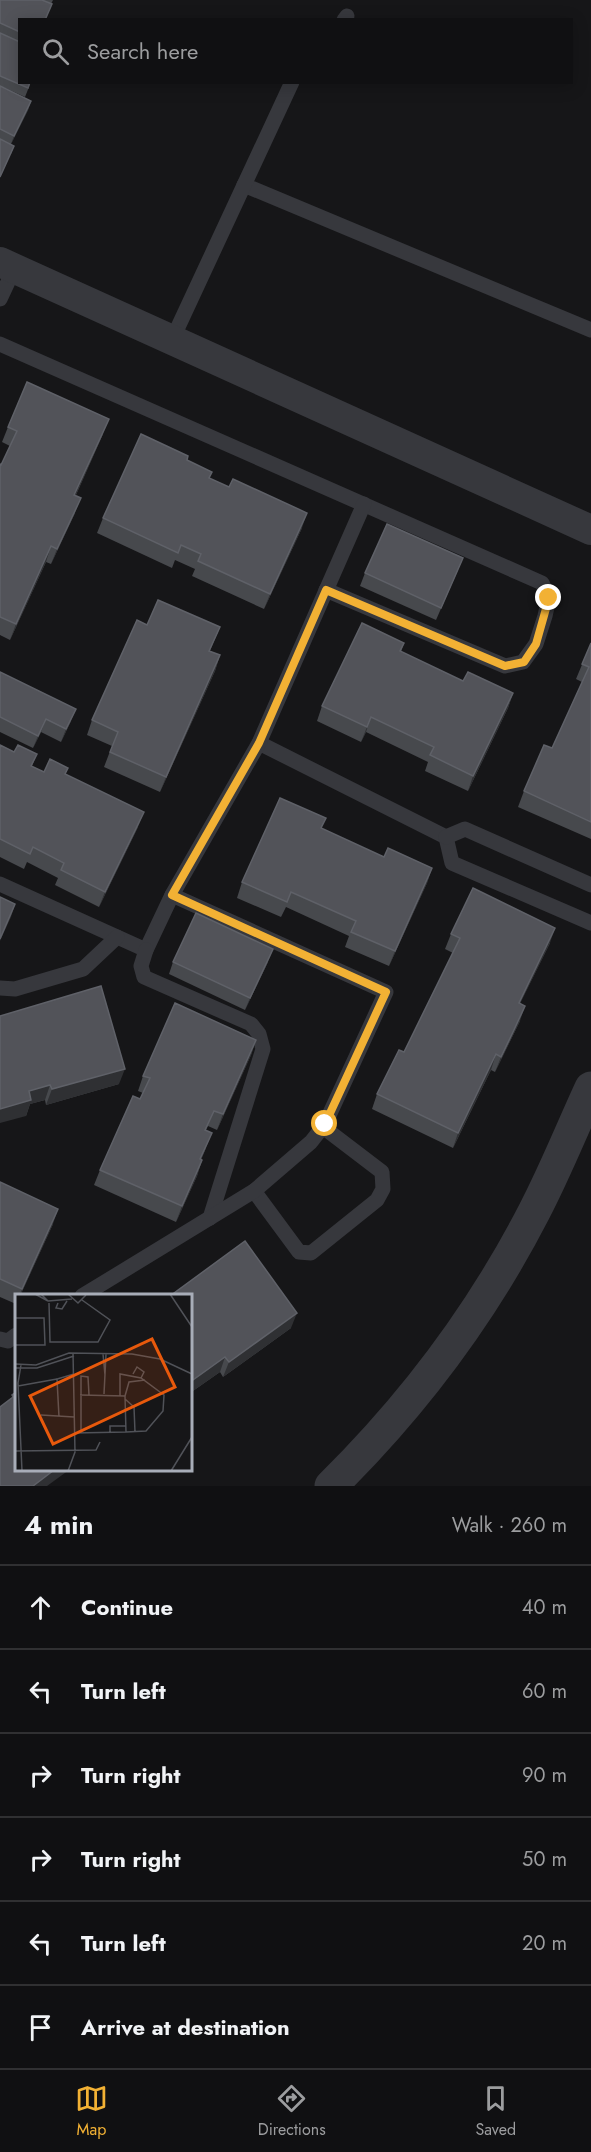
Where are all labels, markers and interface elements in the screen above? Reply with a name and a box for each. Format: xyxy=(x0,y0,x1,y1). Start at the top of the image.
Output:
search box xyxy=(18,18,573,84)
icon: search xyxy=(39,35,72,68)
text: Search here xyxy=(87,35,198,67)
route end xyxy=(535,584,561,610)
route start xyxy=(311,1110,337,1136)
inset map xyxy=(15,1294,192,1471)
text: 4 min xyxy=(24,1506,93,1544)
text: Walk · 260 m xyxy=(452,1511,567,1540)
icon: ahead xyxy=(24,1591,57,1624)
text: Continue xyxy=(81,1591,173,1623)
text: 40 m xyxy=(522,1593,567,1622)
icon: left xyxy=(24,1675,57,1708)
text: Turn left xyxy=(81,1675,166,1707)
text: 60 m xyxy=(522,1677,567,1706)
icon: right xyxy=(24,1759,57,1792)
text: Turn right xyxy=(81,1759,181,1791)
text: 90 m xyxy=(522,1761,567,1790)
icon: right xyxy=(24,1843,57,1876)
text: Turn right xyxy=(81,1843,181,1875)
text: 50 m xyxy=(522,1845,567,1874)
icon: left xyxy=(24,1927,57,1960)
text: Turn left xyxy=(81,1927,166,1959)
text: 20 m xyxy=(522,1929,567,1958)
icon: arrive xyxy=(24,2011,57,2044)
text: Arrive at destination xyxy=(81,2011,290,2043)
tab: Map xyxy=(75,2082,108,2141)
tab: Directions xyxy=(258,2082,326,2141)
tab: Saved xyxy=(475,2082,516,2141)

